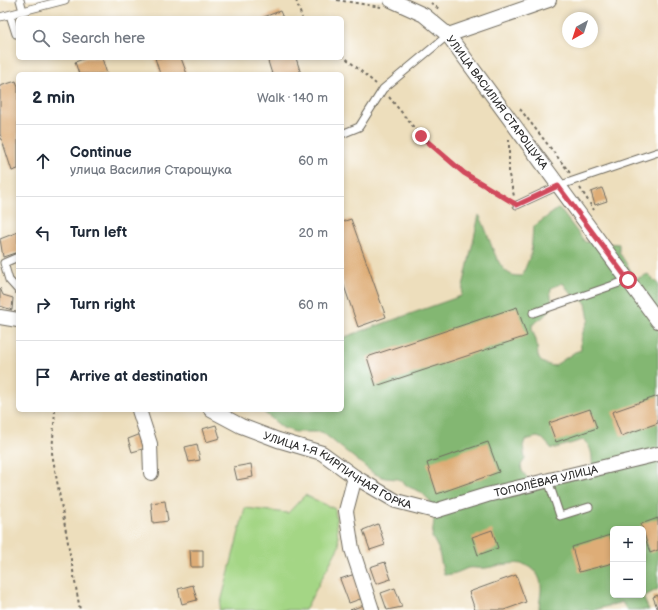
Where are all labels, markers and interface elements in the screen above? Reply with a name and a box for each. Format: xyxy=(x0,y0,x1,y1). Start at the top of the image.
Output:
north arrow xyxy=(562,12,598,48)
search box xyxy=(16,16,344,60)
icon: search xyxy=(30,27,52,49)
text: Search here xyxy=(62,29,145,48)
street label: УЛИЦА ВАСИЛИЯ СТАРОЩУКА xyxy=(444,33,551,172)
text: 2 min xyxy=(32,88,75,108)
text: Walk · 140 m xyxy=(257,90,328,106)
route end xyxy=(412,127,430,145)
text: Continue xyxy=(70,143,132,162)
icon: ahead xyxy=(32,150,54,172)
text: 60 m xyxy=(298,153,328,169)
text: улица Василия Старощука xyxy=(70,162,232,178)
icon: left xyxy=(32,222,54,244)
text: Turn left xyxy=(70,223,127,242)
text: 20 m xyxy=(298,225,328,241)
route start xyxy=(619,271,637,289)
icon: right xyxy=(32,294,54,316)
text: Turn right xyxy=(70,295,135,314)
text: 60 m xyxy=(298,297,328,313)
icon: arrive xyxy=(32,366,54,388)
text: Arrive at destination xyxy=(70,367,208,386)
street label: УЛИЦА 1-Я КИРПИЧНАЯ ГОРКА xyxy=(262,429,413,511)
street label: ТОПОЛЁВАЯ УЛИЦА xyxy=(493,462,599,500)
map controls xyxy=(610,526,646,598)
button: + xyxy=(610,526,646,562)
button: − xyxy=(610,562,646,598)

